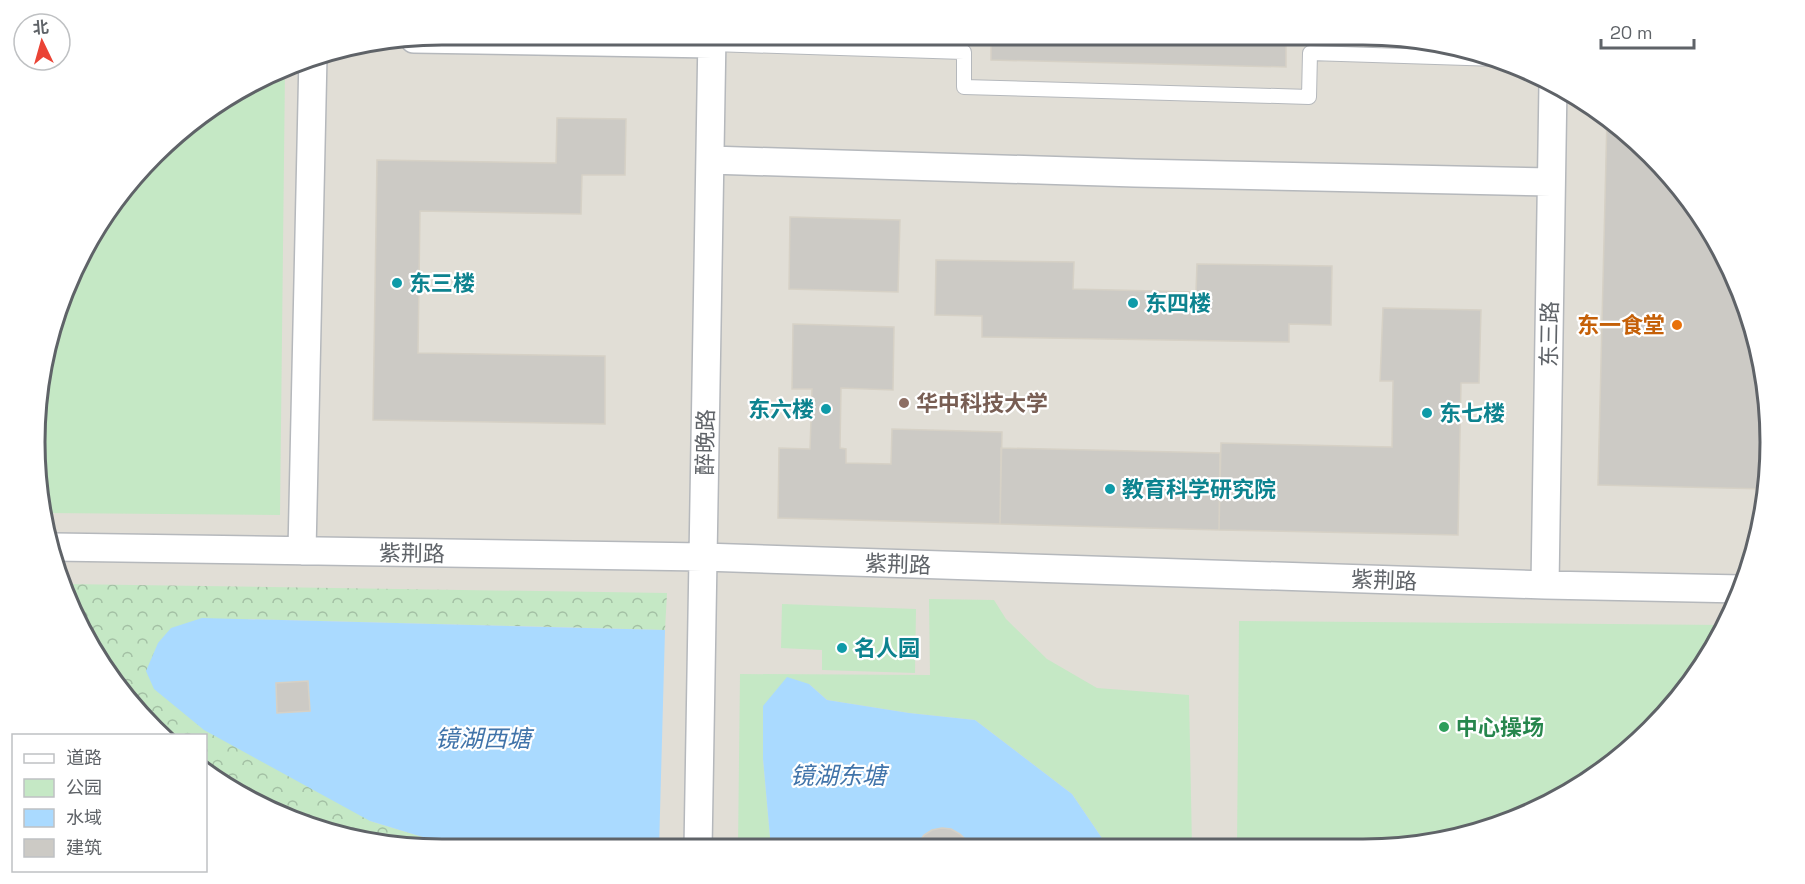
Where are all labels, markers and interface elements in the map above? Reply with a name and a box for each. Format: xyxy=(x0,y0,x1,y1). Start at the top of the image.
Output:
north arrow xyxy=(12,12,72,72)
scale bar xyxy=(1601,12,1694,50)
text: 北 xyxy=(32,16,50,39)
text: 20 m xyxy=(1610,21,1653,44)
place label: 东三楼 xyxy=(409,269,475,297)
marker: 东三楼 xyxy=(390,276,404,290)
place label: 东四楼 xyxy=(1145,289,1211,317)
marker: 东四楼 xyxy=(1126,296,1140,310)
street label: 东三路 xyxy=(1534,301,1564,367)
place label: 东一食堂 xyxy=(1577,311,1665,339)
marker: 东一食堂 xyxy=(1670,318,1684,332)
place label: 华中科技大学 xyxy=(916,389,1048,417)
place label: 东六楼 xyxy=(748,395,814,423)
marker: 华中科技大学 xyxy=(897,396,911,410)
place label: 东七楼 xyxy=(1439,399,1505,427)
marker: 东六楼 xyxy=(819,402,833,416)
marker: 东七楼 xyxy=(1420,406,1434,420)
street label: 醉晚路 xyxy=(690,409,720,475)
place label: 教育科学研究院 xyxy=(1122,475,1276,503)
marker: 教育科学研究院 xyxy=(1103,482,1117,496)
street label: 紫荆路 xyxy=(379,538,445,568)
street label: 紫荆路 xyxy=(865,549,931,579)
street label: 紫荆路 xyxy=(1351,565,1417,595)
place label: 名人园 xyxy=(854,634,920,662)
marker: 名人园 xyxy=(835,641,849,655)
place label: 中心操场 xyxy=(1456,713,1544,741)
marker: 中心操场 xyxy=(1437,720,1451,734)
water label: 镜湖西塘 xyxy=(435,723,535,754)
legend xyxy=(12,734,207,872)
text: 道路 xyxy=(66,746,102,769)
water label: 镜湖东塘 xyxy=(790,760,890,791)
text: 公园 xyxy=(66,776,102,799)
text: 水域 xyxy=(66,806,102,829)
text: 建筑 xyxy=(66,836,102,859)

